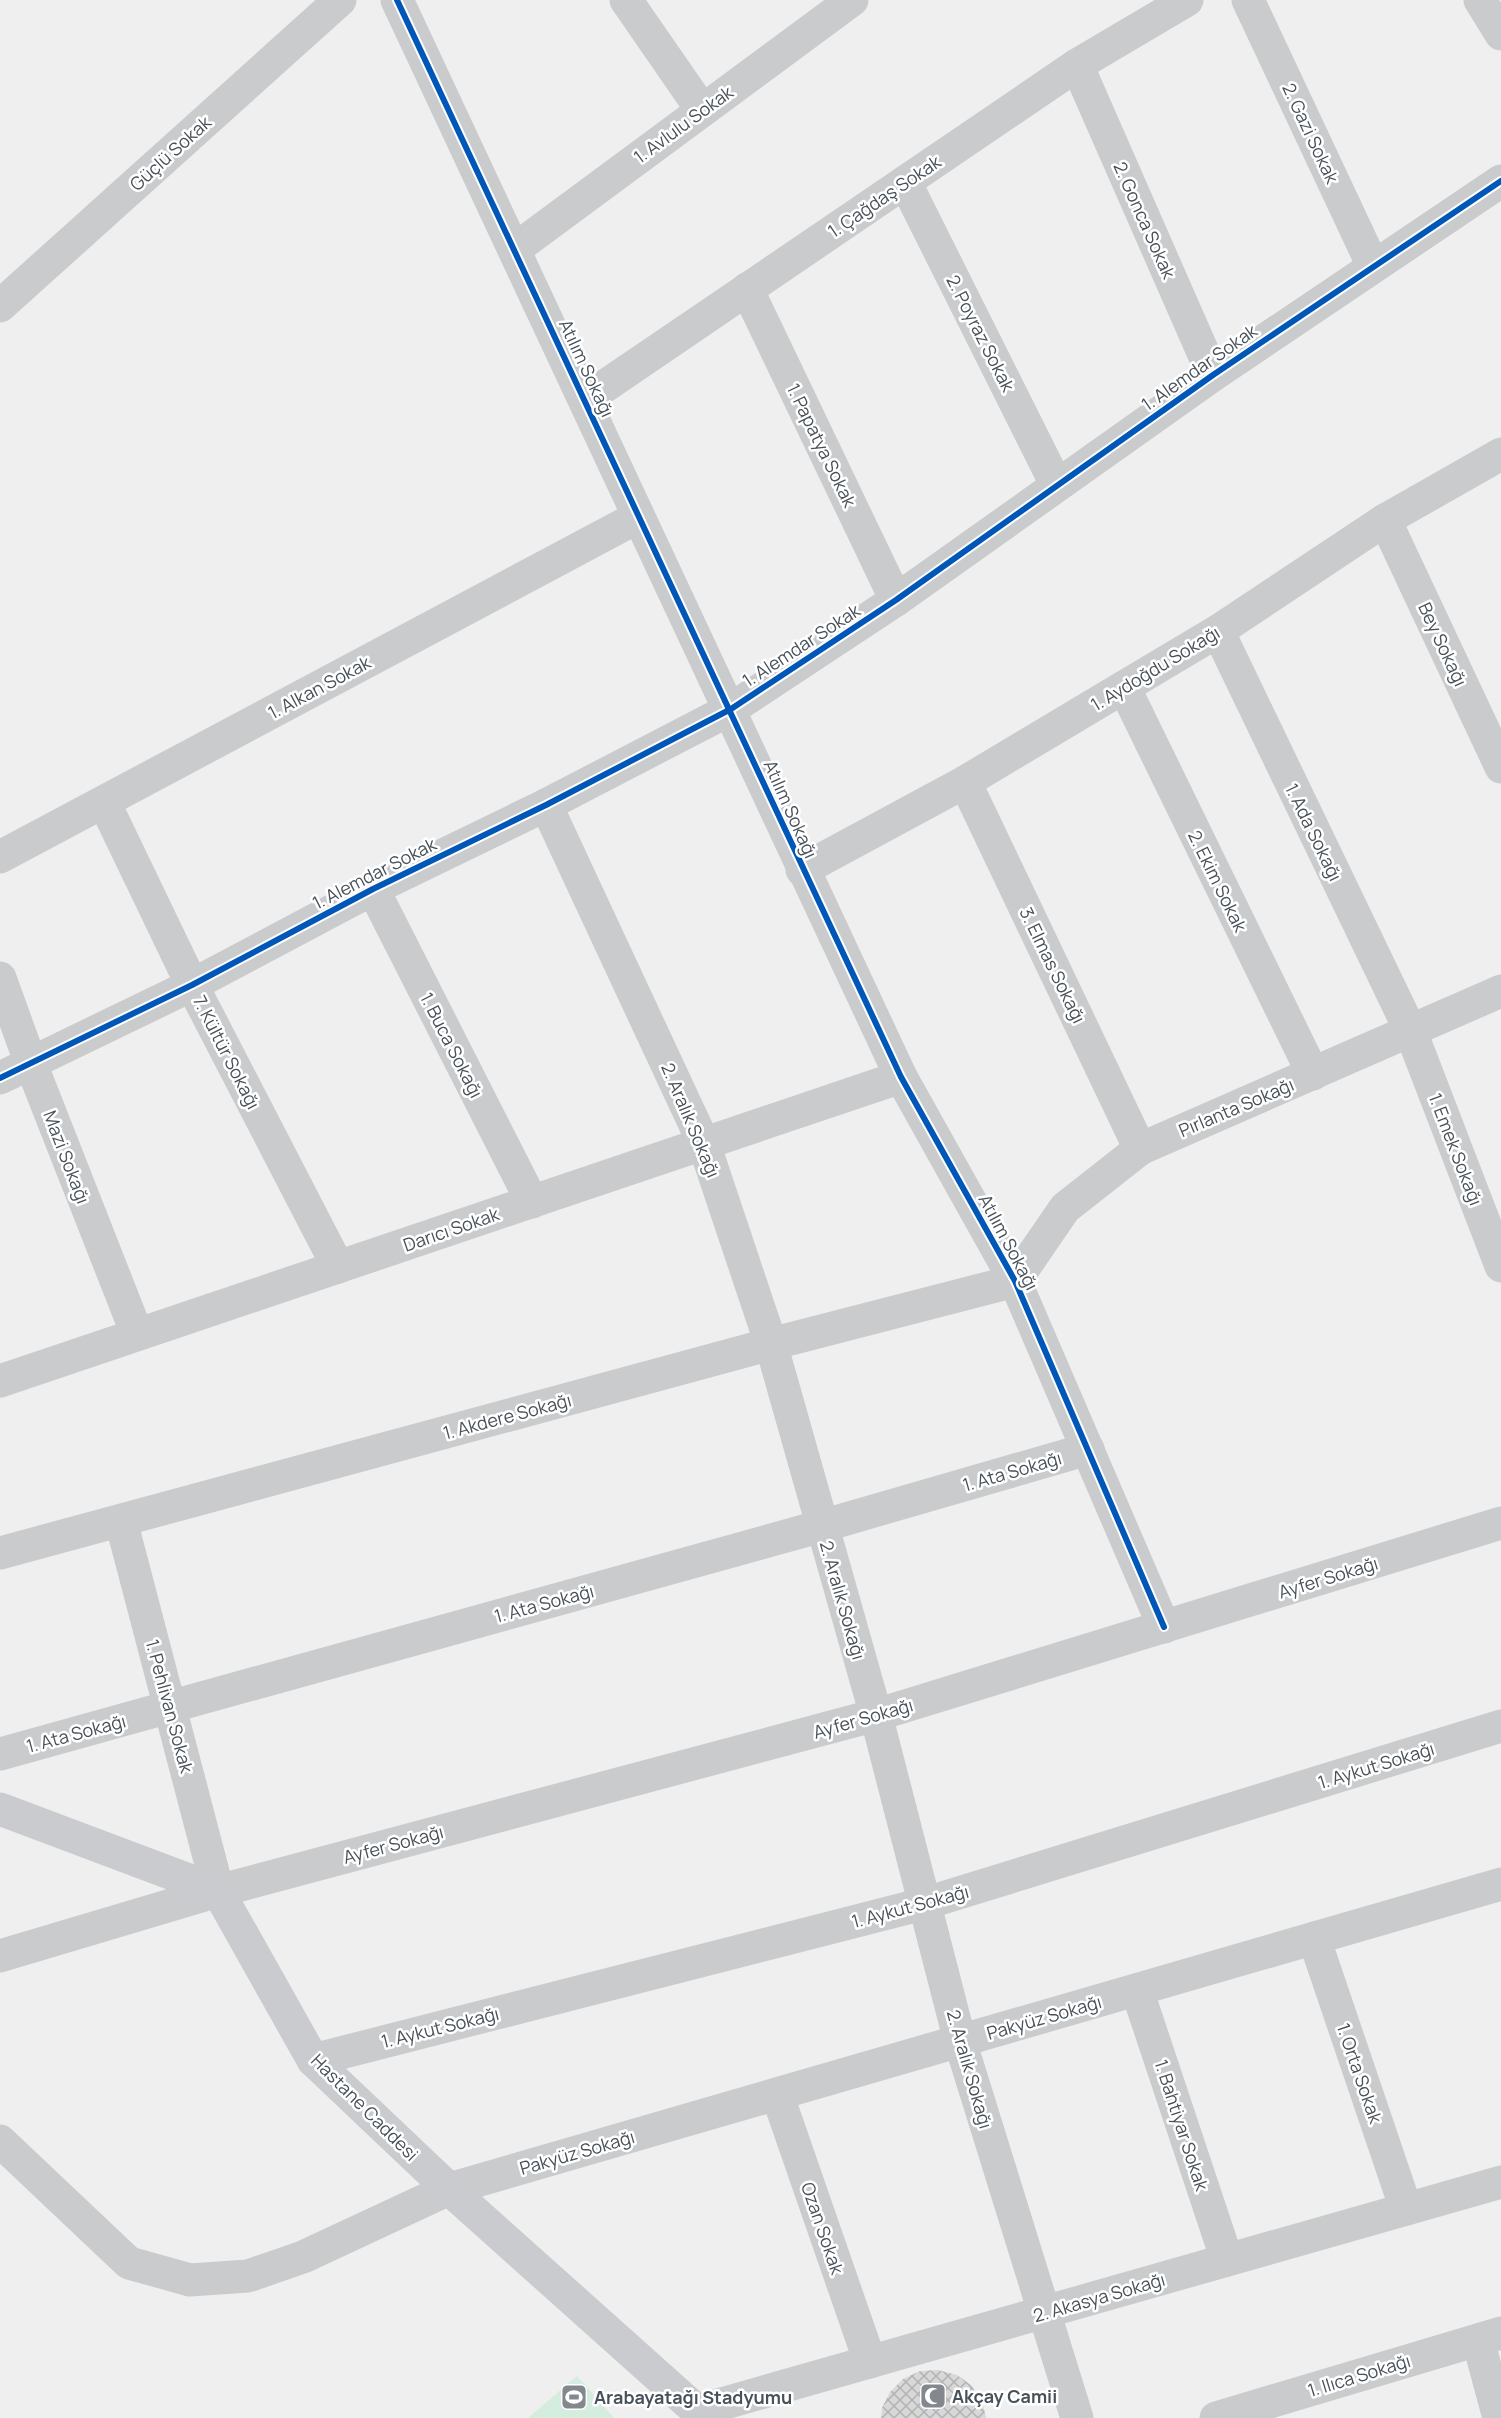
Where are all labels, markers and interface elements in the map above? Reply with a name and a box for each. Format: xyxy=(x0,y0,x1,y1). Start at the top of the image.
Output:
street label: 1. Avlulu Sokak xyxy=(629,79,738,168)
street label: 2. Gazi Sokak xyxy=(1277,79,1345,188)
street label: Güçlü Sokak xyxy=(124,110,216,196)
street label: 1. Çağdaş Sokak xyxy=(823,149,946,243)
street label: 2. Gonca Sokak xyxy=(1109,158,1182,283)
street label: 2. Poyraz Sokak xyxy=(941,271,1021,396)
street label: Atılım Sokağı xyxy=(554,315,620,421)
street label: 1. Alemdar Sokak xyxy=(1136,318,1262,416)
street label: 1. Papatya Sokak xyxy=(782,379,863,512)
street label: 1. Alemdar Sokak xyxy=(737,597,865,692)
street label: Bey Sokağı xyxy=(1413,598,1473,690)
street label: 1. Aydoğdu Sokağı xyxy=(1086,620,1224,716)
street label: 1. Alkan Sokak xyxy=(264,649,375,724)
street label: Atılım Sokağı xyxy=(759,756,823,862)
street label: 1. Ada Sokağı xyxy=(1280,779,1348,885)
street label: 2. Ekim Sokak xyxy=(1183,826,1253,937)
street label: 1. Alemdar Sokak xyxy=(308,831,441,915)
street label: 3. Elmas Sokağı xyxy=(1015,903,1091,1027)
street label: 1. Buca Sokağı xyxy=(415,988,489,1102)
street label: 7. Kültür Sokağı xyxy=(188,991,266,1113)
street label: 2. Aralık Sokağı xyxy=(656,1059,726,1181)
street label: Pırlanta Sokağı xyxy=(1175,1072,1297,1142)
street label: 1. Emek Sokağı xyxy=(1424,1089,1488,1209)
street label: Mazi Sokağı xyxy=(38,1107,96,1207)
street label: Atılım Sokağı xyxy=(974,1190,1044,1294)
street label: Darıcı Sokak xyxy=(400,1201,503,1257)
street label: 1. Akdere Sokağı xyxy=(440,1387,574,1445)
street label: 1. Ata Sokağı xyxy=(960,1445,1064,1497)
street label: 2. Aralık Sokağı xyxy=(815,1538,871,1662)
street label: Ayfer Sokağı xyxy=(1275,1550,1381,1604)
street label: 1. Ata Sokağı xyxy=(492,1578,596,1628)
street label: 1. Pehlivan Sokak xyxy=(141,1637,200,1776)
street label: Ayfer Sokağı xyxy=(810,1692,916,1744)
street label: 1. Ata Sokağı xyxy=(24,1708,128,1758)
street label: 1. Aykut Sokağı xyxy=(1315,1736,1437,1794)
street label: Ayfer Sokağı xyxy=(340,1819,446,1869)
street label: 1. Aykut Sokağı xyxy=(849,1879,971,1933)
street label: Pakyüz Sokağı xyxy=(984,1989,1104,2045)
street label: 1. Aykut Sokağı xyxy=(379,2001,501,2053)
street label: 2. Aralık Sokağı xyxy=(942,2007,998,2131)
street label: 1. Orta Sokak xyxy=(1332,2020,1389,2127)
street label: Hastane Caddesi xyxy=(306,2048,424,2166)
street label: 1. Bahtiyar Sokak xyxy=(1150,2056,1215,2195)
street label: Pakyüz Sokağı xyxy=(517,2124,637,2180)
street label: Ozan Sokak xyxy=(796,2179,850,2278)
street label: 2. Akasya Sokağı xyxy=(1030,2267,1168,2327)
street label: 1. Ilıca Sokağı xyxy=(1305,2348,1413,2402)
mosque icon: Akçay Camii xyxy=(918,2381,948,2411)
sports icon: Arabayatağı Stadyumu xyxy=(559,2382,589,2412)
place label: Akçay Camii xyxy=(952,2384,1057,2408)
place label: Arabayatağı Stadyumu xyxy=(594,2385,792,2409)

